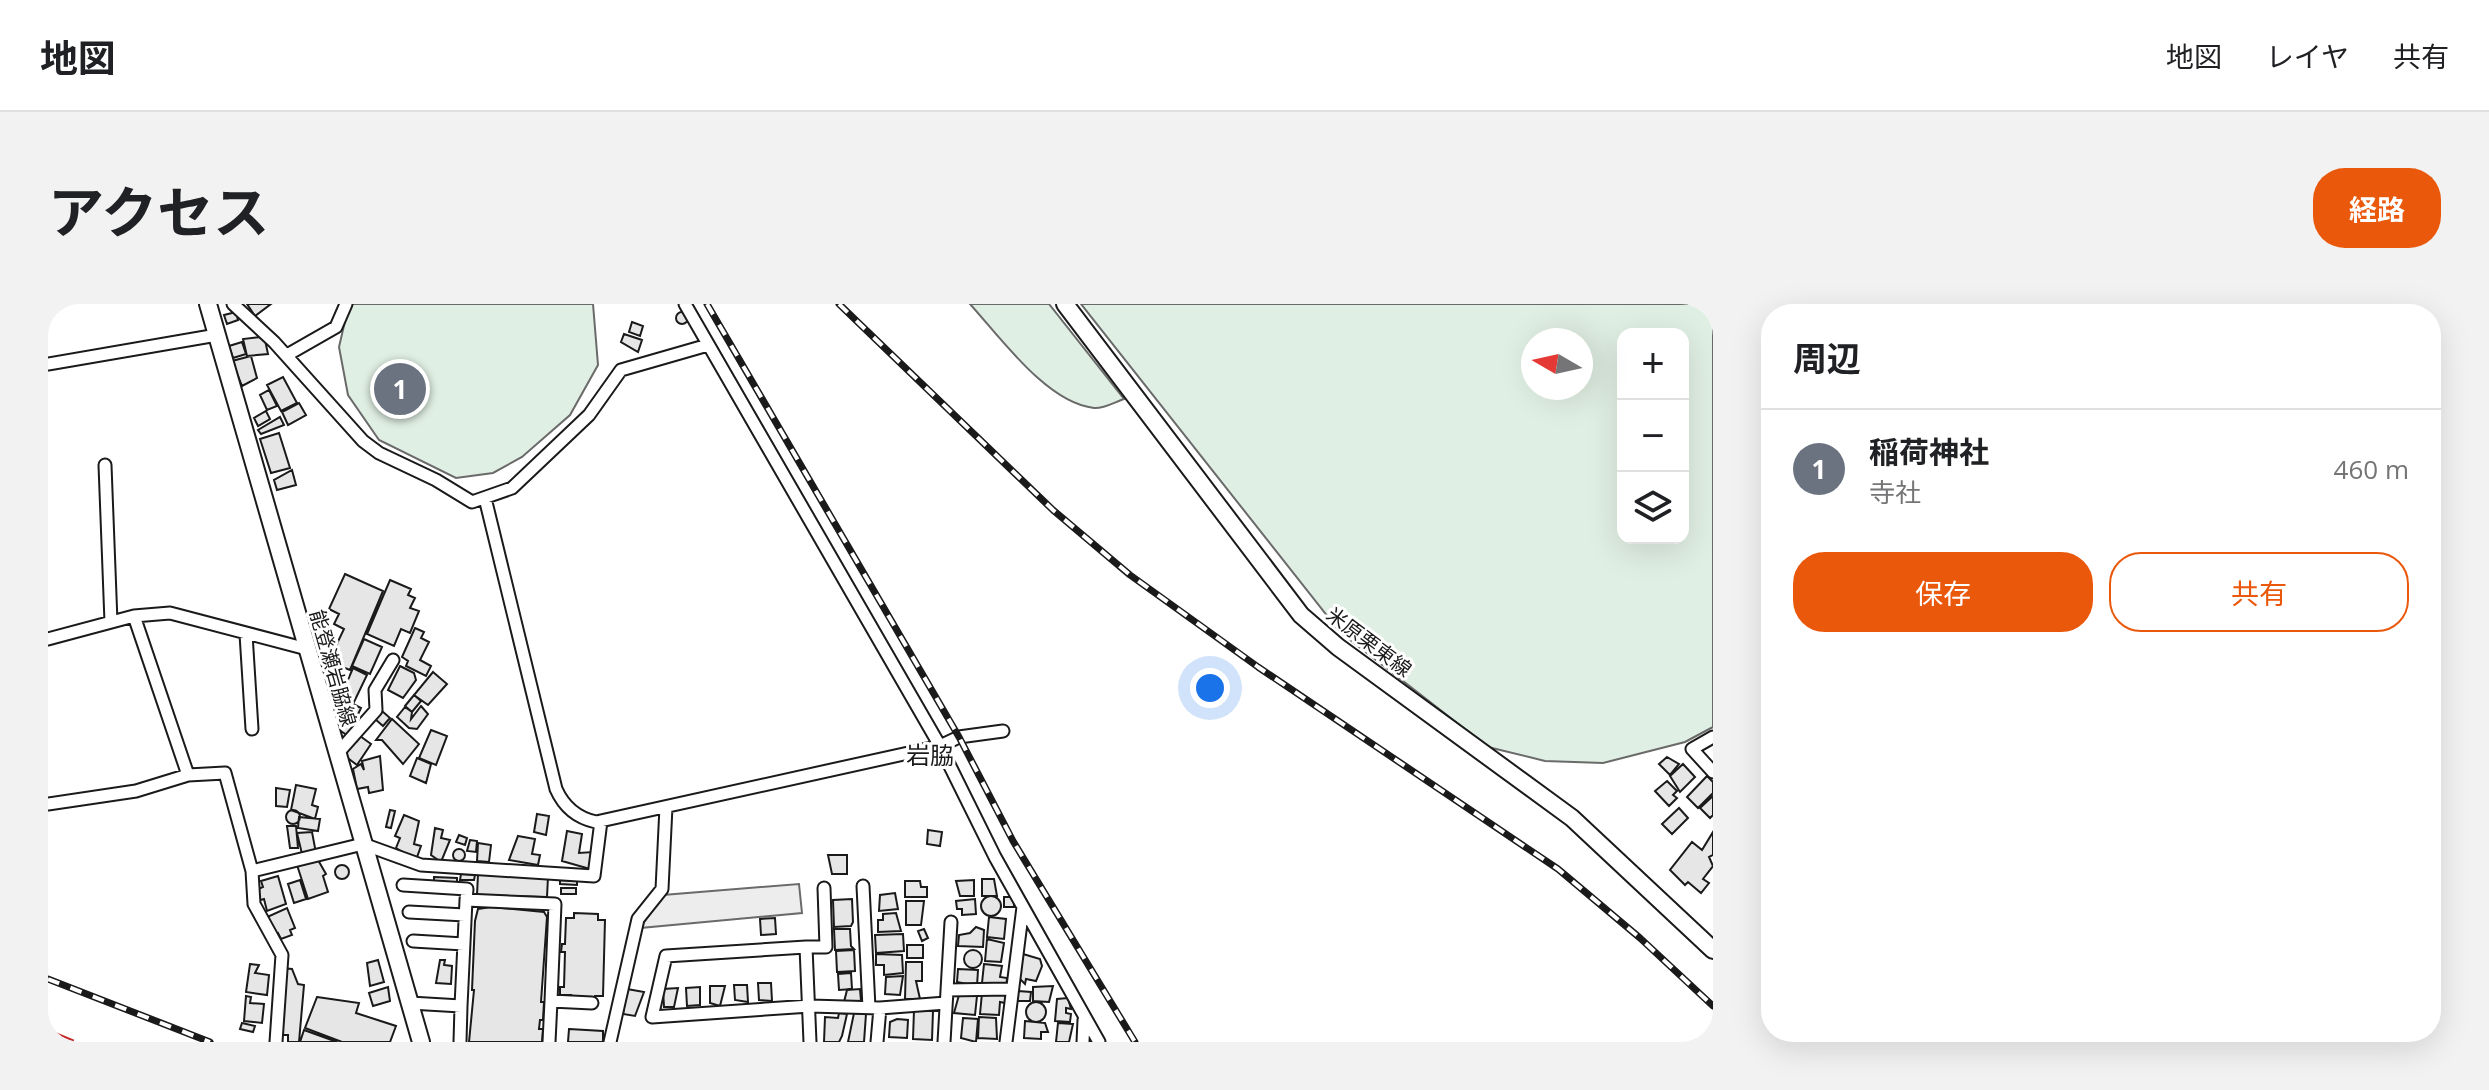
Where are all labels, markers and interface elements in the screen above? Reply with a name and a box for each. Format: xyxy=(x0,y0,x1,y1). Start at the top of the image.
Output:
text: 地図 xyxy=(40,31,116,83)
text: 地図 xyxy=(2166,37,2222,75)
text: レイヤ xyxy=(2266,37,2349,75)
text: 共有 xyxy=(2393,37,2449,75)
button: 経路 xyxy=(2313,168,2441,248)
text: アクセス xyxy=(48,173,269,249)
north arrow xyxy=(1521,328,1593,400)
map controls xyxy=(1617,328,1689,544)
button: + xyxy=(1617,328,1689,400)
text: 周辺 xyxy=(1793,335,1861,381)
pin: 1 xyxy=(374,359,426,419)
button: − xyxy=(1617,400,1689,472)
text: 稲荷神社 xyxy=(1869,431,1989,472)
text: 1 xyxy=(1812,451,1826,487)
text: 460 m xyxy=(2334,451,2409,487)
button: layers xyxy=(1617,472,1689,544)
text: 寺社 xyxy=(1869,474,1921,510)
button: 保存 xyxy=(1793,552,2093,632)
button: 共有 xyxy=(2109,552,2409,632)
street label: 米原栗東線 xyxy=(1321,601,1417,682)
street label: 能登瀬岩脇線 xyxy=(304,606,363,729)
your location xyxy=(1190,668,1230,708)
district label: 岩脇 xyxy=(906,738,954,771)

